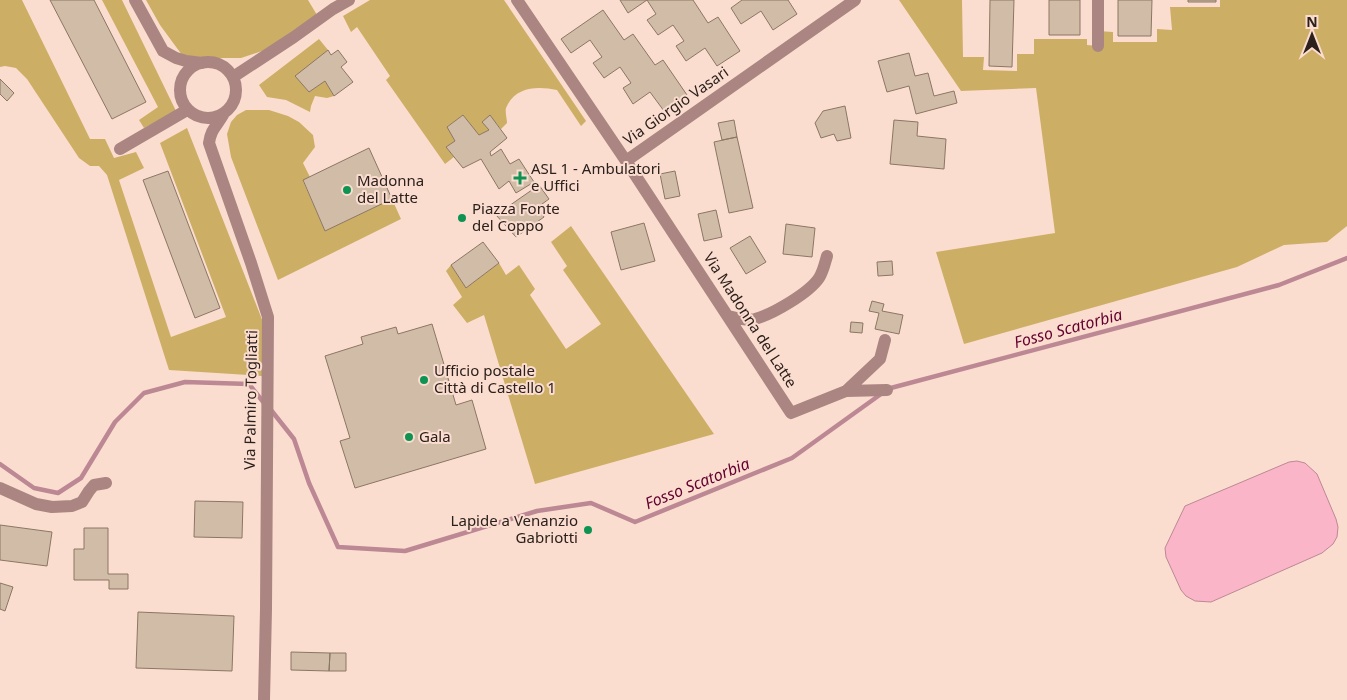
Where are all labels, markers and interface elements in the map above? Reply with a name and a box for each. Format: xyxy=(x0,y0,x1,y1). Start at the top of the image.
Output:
north arrow xyxy=(1287,10,1337,60)
text: N xyxy=(1306,12,1318,31)
street label: Via Giorgio Vasari xyxy=(619,61,732,149)
place label: ASL 1 - Ambulatori e Uffici xyxy=(531,158,661,195)
place label: Madonna del Latte xyxy=(357,170,424,207)
marker: ASL 1 - Ambulatori e Uffici xyxy=(513,171,527,185)
marker: Madonna del Latte xyxy=(341,184,353,196)
place label: Piazza Fonte del Coppo xyxy=(472,198,560,235)
marker: Piazza Fonte del Coppo xyxy=(456,212,468,224)
street label: Via Madonna del Latte xyxy=(700,248,802,391)
water label: Fosso Scatorbia xyxy=(1011,303,1125,353)
street label: Via Palmiro Togliatti xyxy=(239,330,261,470)
place label: Ufficio postale Città di Castello 1 xyxy=(434,360,556,397)
marker: Ufficio postale Città di Castello 1 xyxy=(418,374,430,386)
place label: Gala xyxy=(419,426,451,446)
marker: Gala xyxy=(403,431,415,443)
water label: Fosso Scatorbia xyxy=(641,452,753,514)
place label: Lapide a Venanzio Gabriotti xyxy=(451,510,578,547)
marker: Lapide a Venanzio Gabriotti xyxy=(582,524,594,536)

